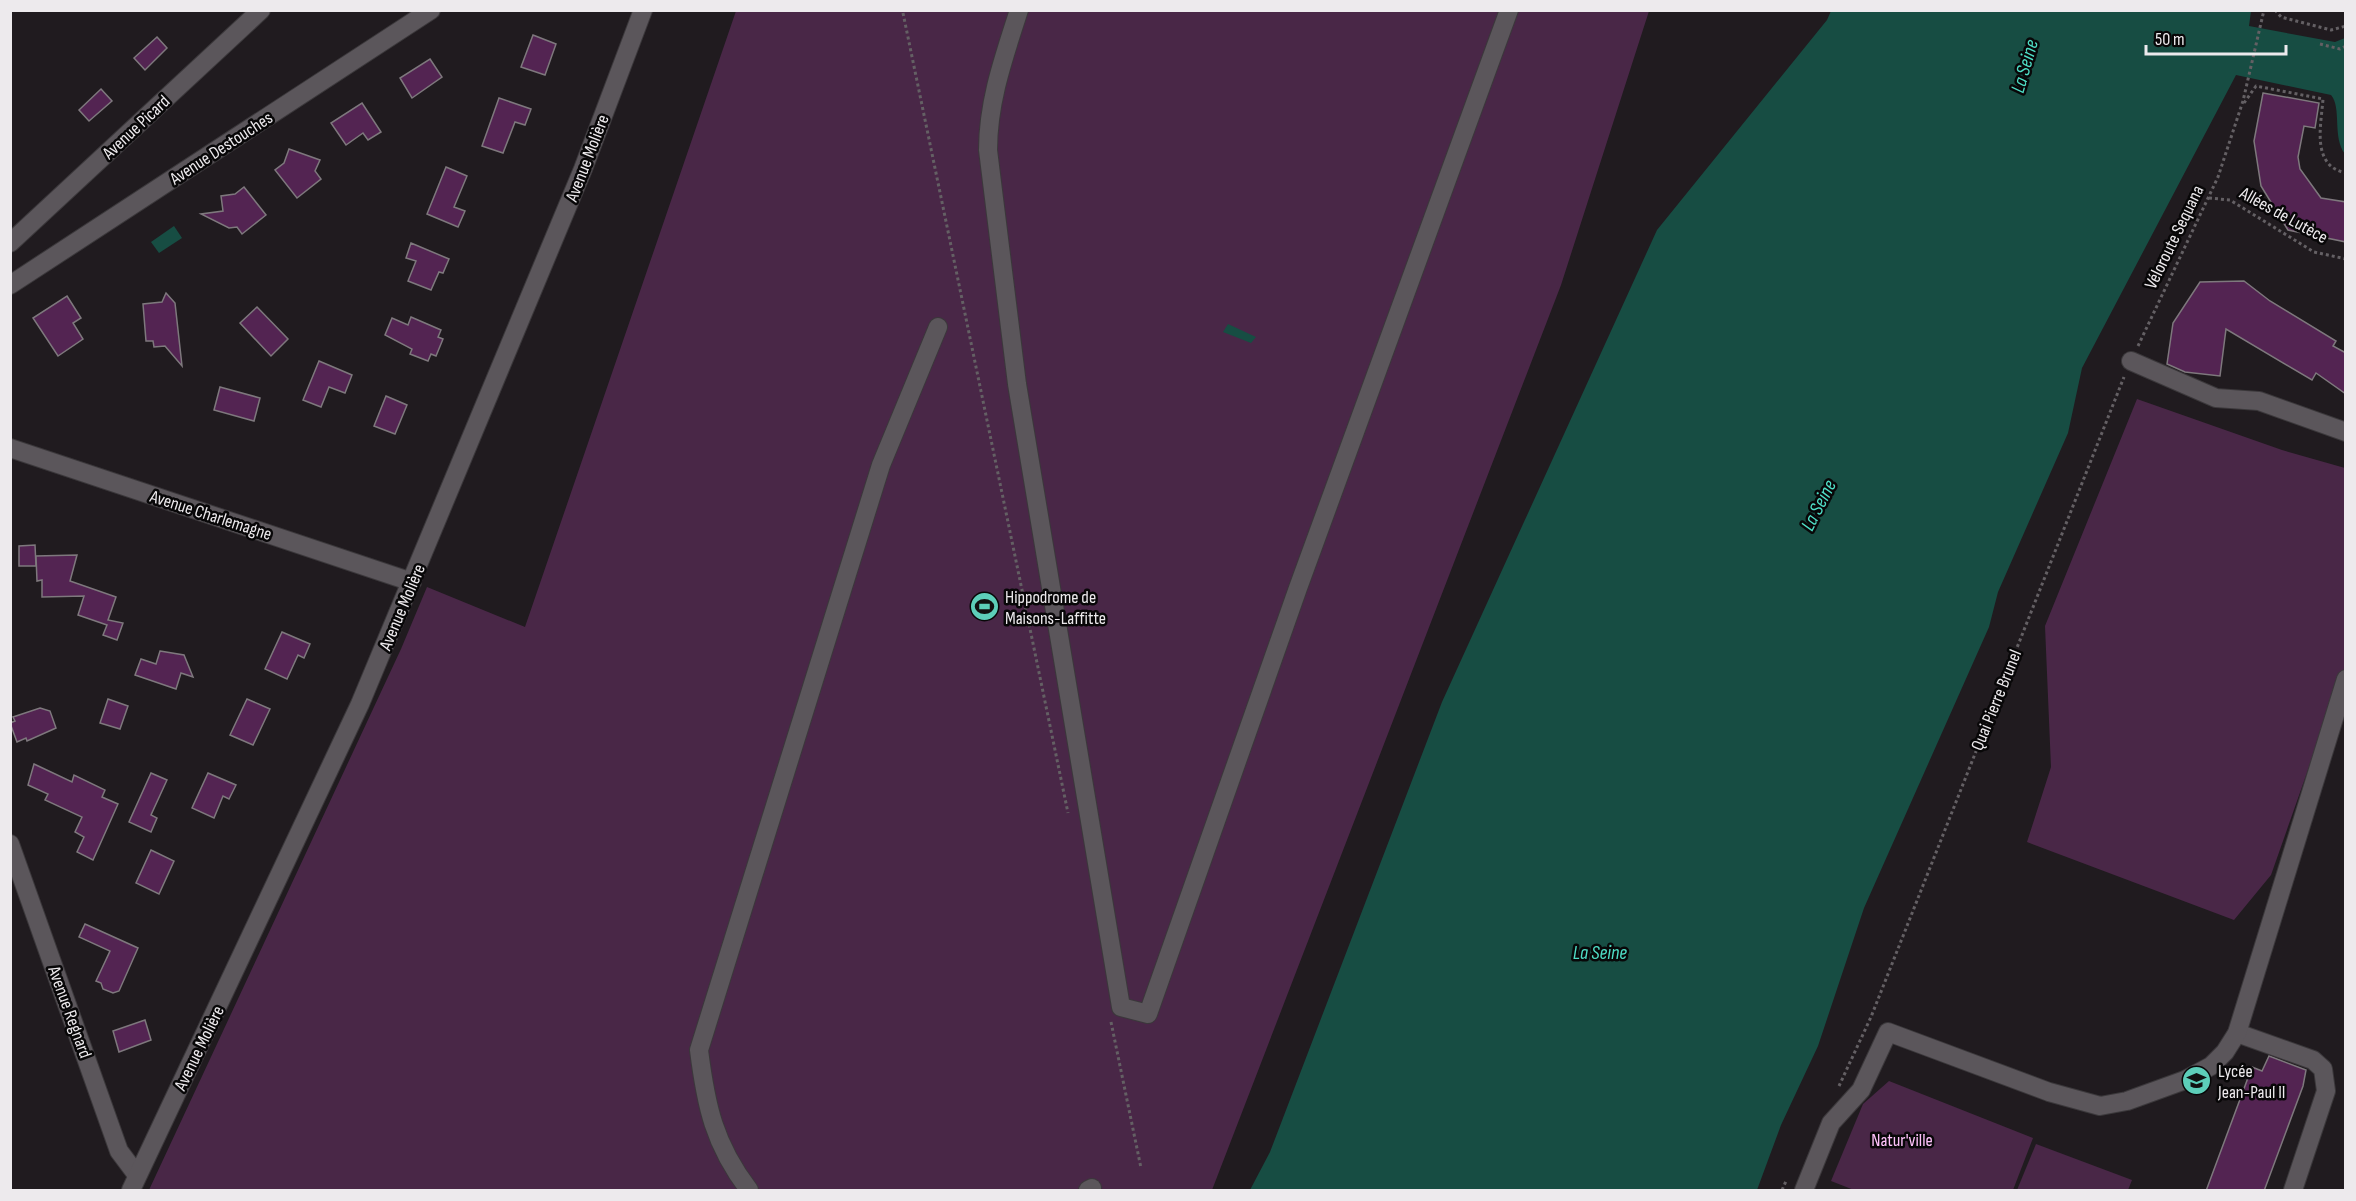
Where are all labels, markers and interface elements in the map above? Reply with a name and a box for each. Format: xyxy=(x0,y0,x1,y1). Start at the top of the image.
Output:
scale bar xyxy=(2146,18,2286,56)
text: 50 m xyxy=(2155,29,2185,50)
water label: La Seine xyxy=(2006,37,2044,96)
street label: Avenue Picard xyxy=(98,91,174,164)
street label: Avenue Destouches xyxy=(165,107,277,190)
street label: Avenue Molière xyxy=(561,112,614,206)
street label: Véloroute Sequana xyxy=(2140,182,2209,292)
street label: Allées de Lutèce xyxy=(2235,182,2331,248)
water label: La Seine xyxy=(1796,476,1842,535)
street label: Avenue Charlemagne xyxy=(146,486,274,545)
street label: Avenue Molière xyxy=(375,561,430,654)
place label: Hippodrome de Maisons-Laffitte xyxy=(1005,587,1106,629)
sports icon: Hippodrome de Maisons-Laffitte xyxy=(968,591,1000,623)
street label: Quai Pierre Brunel xyxy=(1967,647,2026,754)
water label: La Seine xyxy=(1573,941,1627,965)
street label: Avenue Regnard xyxy=(43,962,96,1061)
street label: Avenue Molière xyxy=(170,1003,229,1095)
place label: Lycée Jean-Paul II xyxy=(2217,1061,2285,1103)
school or university icon: Lycée Jean-Paul II xyxy=(2181,1065,2213,1097)
park label: Natur'ville xyxy=(1871,1130,1933,1151)

